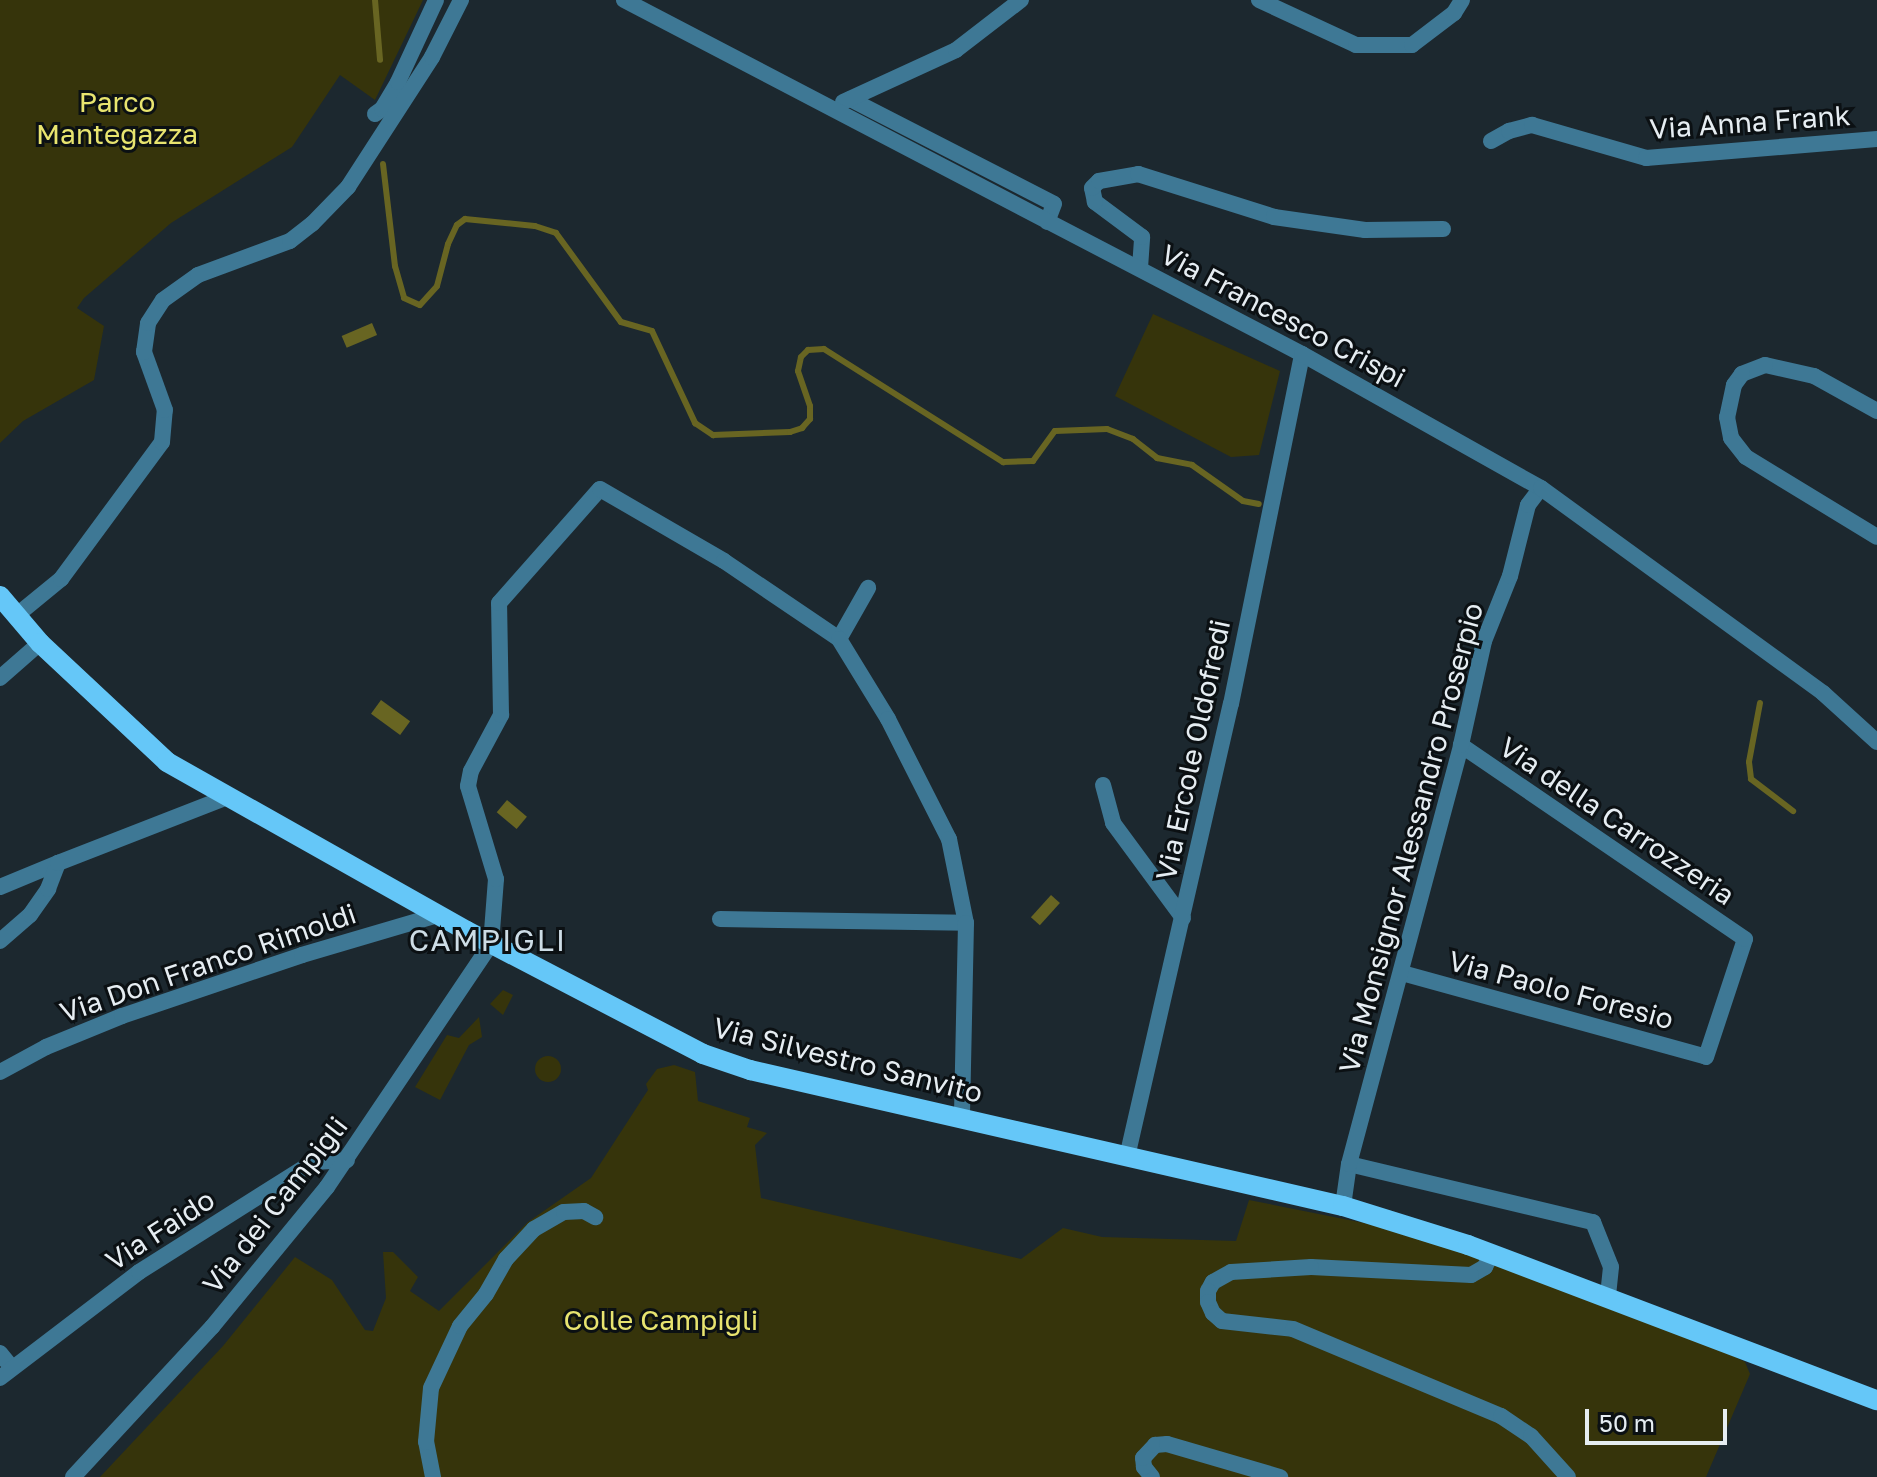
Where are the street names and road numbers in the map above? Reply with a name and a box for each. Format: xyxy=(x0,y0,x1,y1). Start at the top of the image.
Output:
street label: Via Anna Frank xyxy=(1648,98,1852,146)
street label: Via Francesco Crispi xyxy=(1155,237,1411,395)
street label: Via Monsignor Alessandro Proserpio xyxy=(1332,599,1490,1077)
street label: Via Ercole Oldofredi xyxy=(1149,617,1237,883)
street label: Via della Carrozzeria xyxy=(1493,730,1741,912)
street label: Via Don Franco Rimoldi xyxy=(56,897,360,1029)
street label: Via Paolo Foresio xyxy=(1445,944,1677,1036)
street label: Via Silvestro Sanvito xyxy=(710,1010,986,1110)
street label: Via dei Campigli xyxy=(196,1110,354,1300)
street label: Via Faido xyxy=(99,1183,221,1277)

